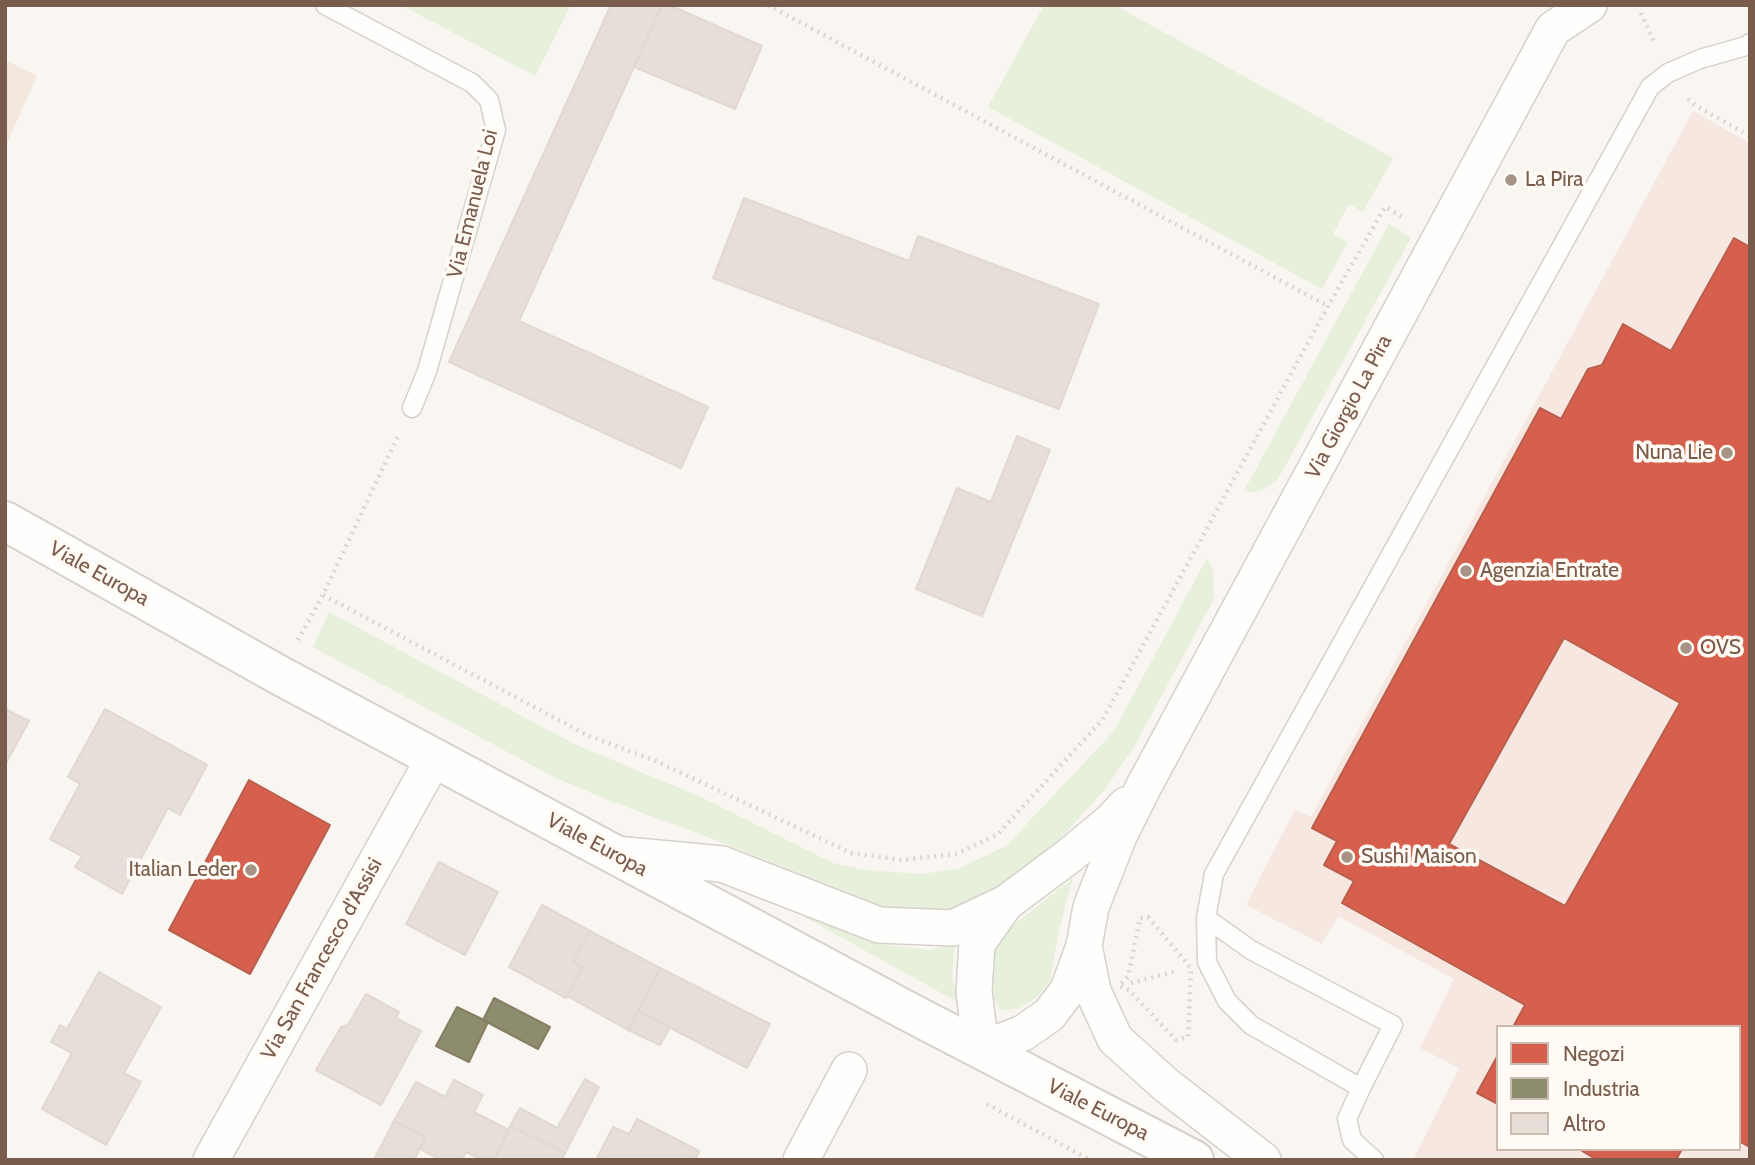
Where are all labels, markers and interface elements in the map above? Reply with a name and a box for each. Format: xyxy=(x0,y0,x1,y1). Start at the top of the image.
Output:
street label: Via Emanuela Loi xyxy=(442,127,504,281)
place label: La Pira xyxy=(1525,167,1583,193)
marker: La Pira xyxy=(1503,172,1519,188)
street label: Via Giorgio La Pira xyxy=(1300,331,1398,483)
place label: Nuna Lie xyxy=(1635,440,1713,466)
marker: Nuna Lie xyxy=(1719,445,1735,461)
street label: Viale Europa xyxy=(45,536,153,612)
place label: Agenzia Entrate xyxy=(1480,558,1619,584)
marker: Agenzia Entrate xyxy=(1458,563,1474,579)
place label: OVS xyxy=(1700,635,1741,661)
marker: OVS xyxy=(1678,640,1694,656)
street label: Viale Europa xyxy=(542,808,652,882)
place label: Sushi Maison xyxy=(1361,844,1477,870)
marker: Sushi Maison xyxy=(1339,849,1355,865)
street label: Via San Francesco d'Assisi xyxy=(256,854,388,1064)
place label: Italian Leder xyxy=(129,857,237,883)
marker: Italian Leder xyxy=(243,862,259,878)
legend xyxy=(1496,1025,1741,1151)
text: Negozi xyxy=(1563,1041,1624,1066)
street label: Viale Europa xyxy=(1043,1074,1153,1146)
text: Industria xyxy=(1563,1076,1640,1101)
text: Altro xyxy=(1563,1111,1606,1136)

